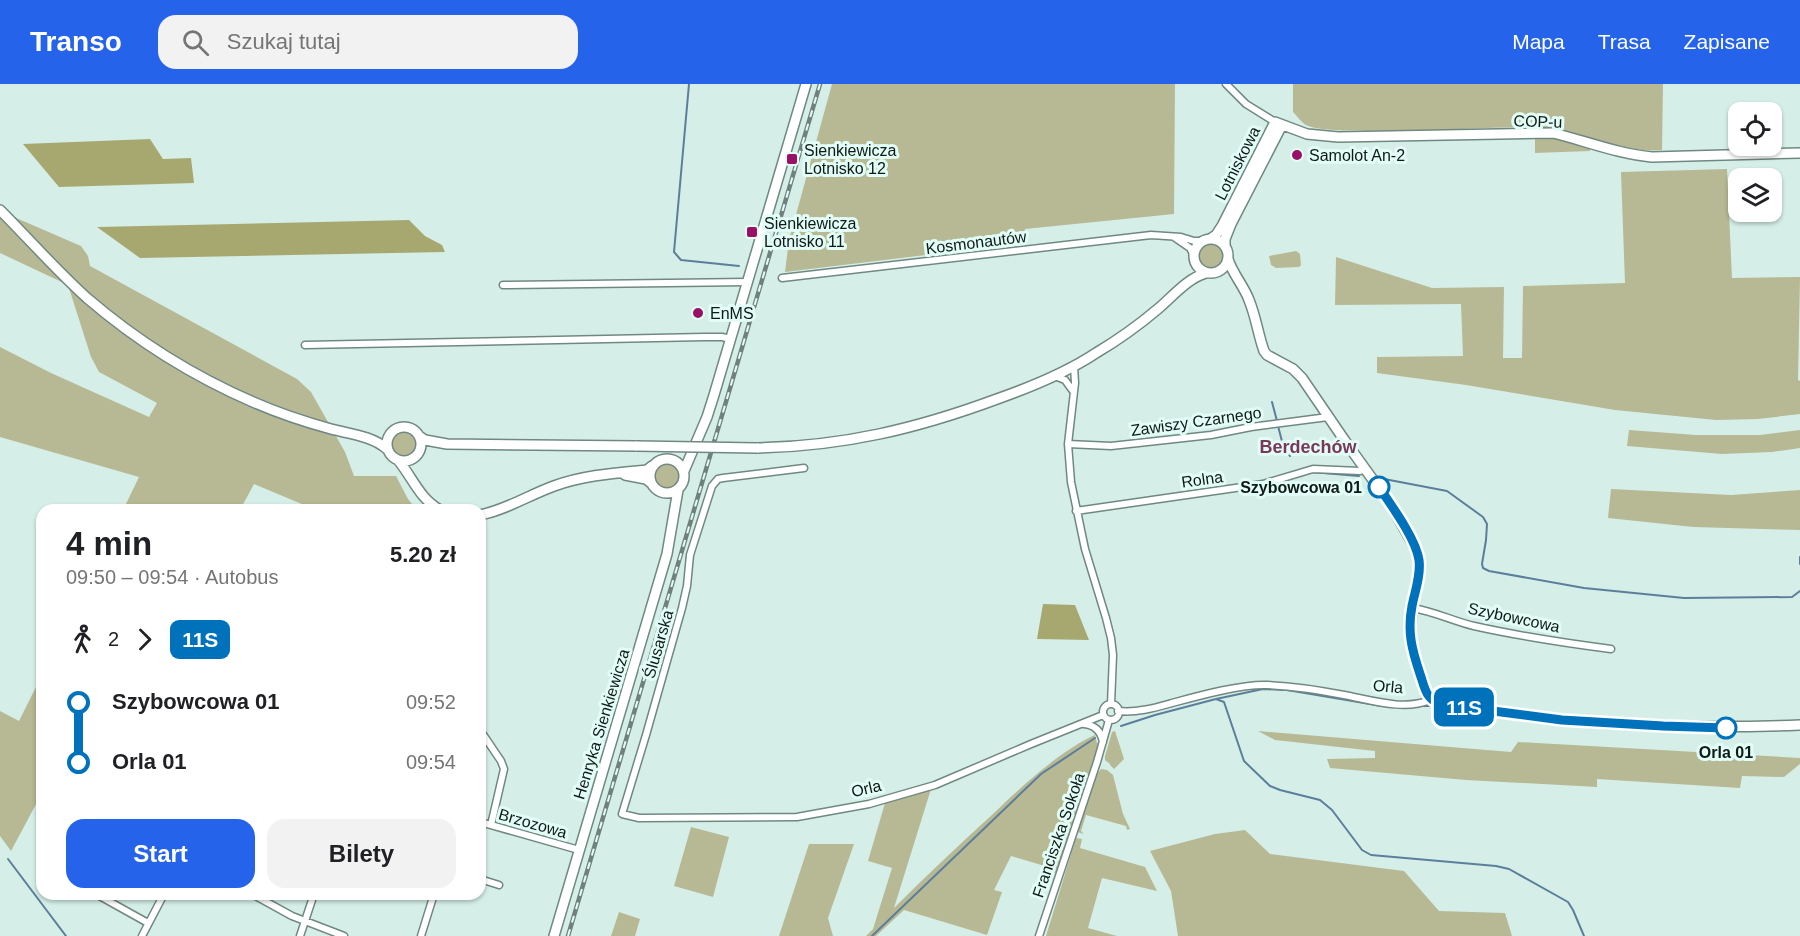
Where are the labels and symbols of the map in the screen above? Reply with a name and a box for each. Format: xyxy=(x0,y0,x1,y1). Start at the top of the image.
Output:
street label: COP-u xyxy=(1513,112,1563,131)
street label: Lotniskowa xyxy=(1212,124,1263,203)
place label: Sienkiewicza Lotnisko 12 xyxy=(804,142,897,177)
place label: Samolot An-2 xyxy=(1309,147,1405,164)
marker: Samolot An-2 xyxy=(1290,148,1304,162)
marker: Sienkiewicza Lotnisko 12 xyxy=(785,152,799,166)
place label: Sienkiewicza Lotnisko 11 xyxy=(764,215,857,250)
marker: Sienkiewicza Lotnisko 11 xyxy=(745,225,759,239)
street label: Kosmonautów xyxy=(925,228,1028,257)
place label: EnMS xyxy=(710,305,754,322)
marker: EnMS xyxy=(691,306,705,320)
street label: Zawiszy Czarnego xyxy=(1130,404,1263,439)
district label: Berdechów xyxy=(1259,437,1358,457)
street label: Rolna xyxy=(1180,468,1224,491)
marker: Szybowcowa 01 xyxy=(1368,476,1390,498)
place label: Szybowcowa 01 xyxy=(1240,479,1362,496)
street label: Szybowcowa xyxy=(1466,599,1561,636)
street label: Ślusarska xyxy=(640,608,676,680)
street label: Henryka Sienkiewicza xyxy=(570,647,633,801)
street label: Orla xyxy=(1372,677,1404,696)
line badge: 11S xyxy=(1430,688,1498,726)
marker: Orla 01 xyxy=(1715,717,1737,739)
place label: Orla 01 xyxy=(1699,744,1753,761)
street label: Franciszka Sokoła xyxy=(1029,771,1088,900)
street label: Orla xyxy=(849,777,883,800)
street label: Brzozowa xyxy=(497,806,569,841)

